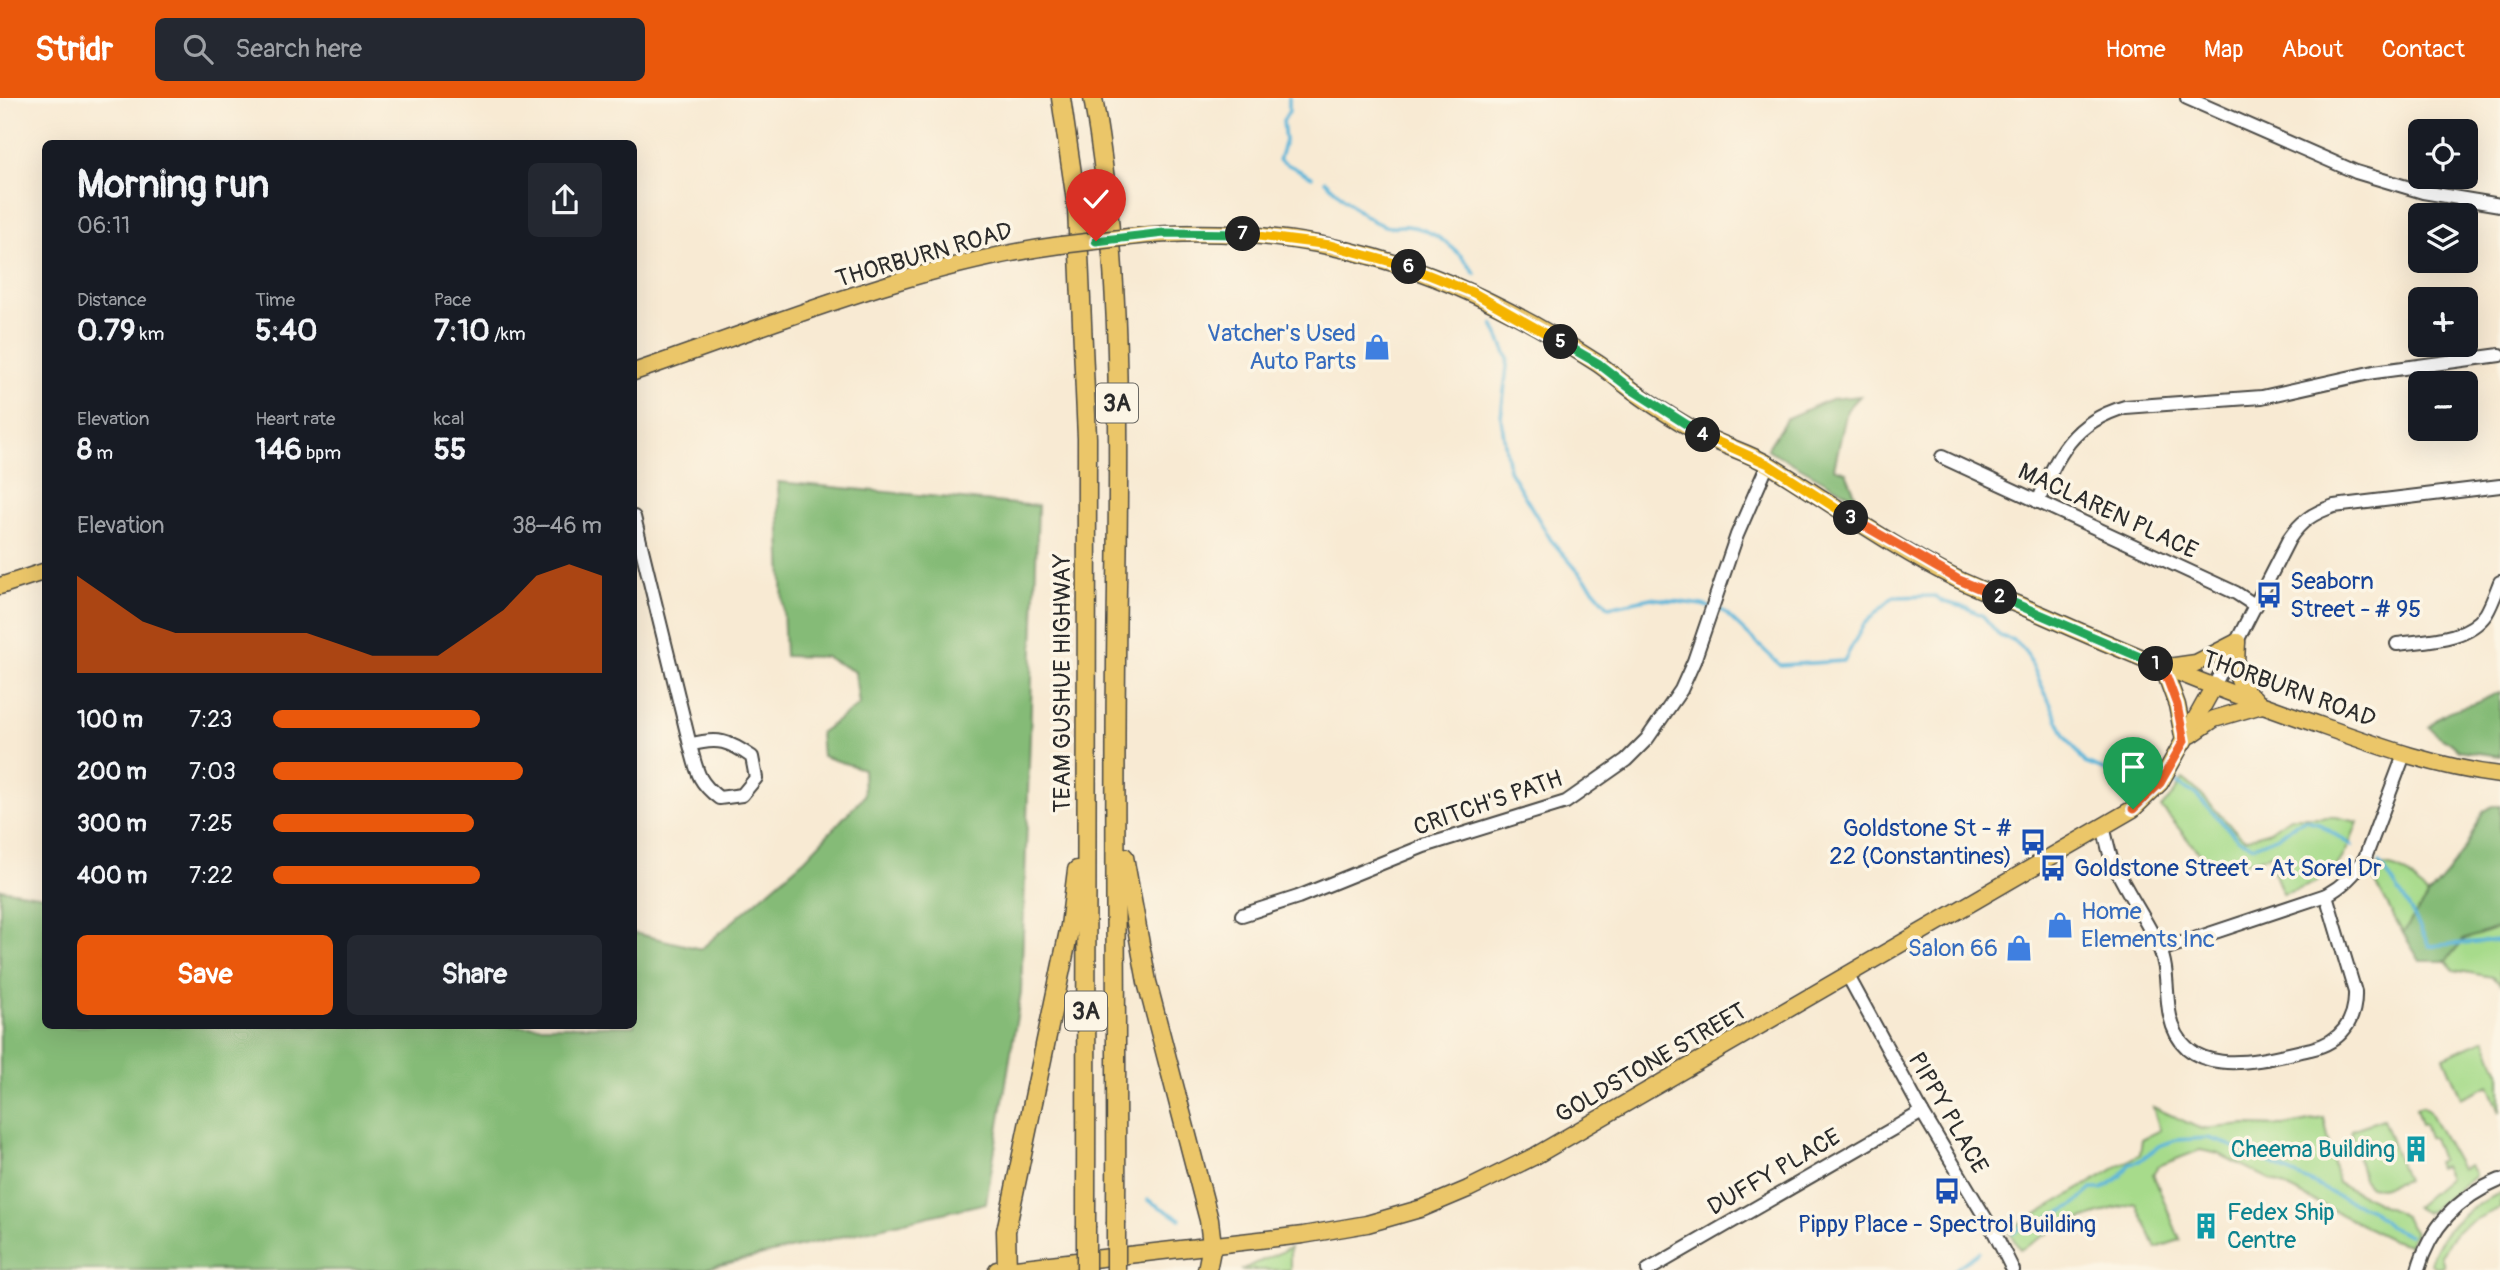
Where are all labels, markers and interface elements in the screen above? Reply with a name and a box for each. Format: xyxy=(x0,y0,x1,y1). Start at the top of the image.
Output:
search box xyxy=(155,18,645,81)
text: Stridr xyxy=(35,29,113,70)
icon: search xyxy=(179,30,217,68)
text: Search here xyxy=(235,33,362,65)
text: Home xyxy=(2105,35,2166,64)
text: Map xyxy=(2204,35,2244,64)
text: About xyxy=(2282,35,2344,64)
text: Contact xyxy=(2382,35,2465,64)
map controls xyxy=(2408,119,2478,441)
button: locate xyxy=(2408,119,2478,189)
text: Morning run xyxy=(77,161,269,209)
button: share xyxy=(528,163,602,237)
pin xyxy=(1066,169,1126,241)
icon: check xyxy=(1077,180,1115,218)
button: layers xyxy=(2408,203,2478,273)
text: 06:11 xyxy=(77,211,130,240)
street label: THORBURN ROAD xyxy=(832,216,1016,294)
pin: 7 xyxy=(1226,216,1260,252)
text: 7 xyxy=(1237,221,1248,245)
pin: 6 xyxy=(1392,250,1426,284)
text: 6 xyxy=(1403,254,1414,278)
button: + xyxy=(2408,287,2478,357)
text: Distance xyxy=(77,288,146,312)
text: Time xyxy=(255,288,295,312)
text: Pace xyxy=(434,288,471,312)
text: 0.79 xyxy=(77,312,135,349)
text: 5:40 xyxy=(255,312,318,349)
text: 7:10 xyxy=(434,312,490,349)
place label: Vatcher's Used Auto Parts xyxy=(1207,319,1356,376)
text: km xyxy=(135,322,164,346)
text: /km xyxy=(490,322,526,346)
pin: 5 xyxy=(1544,324,1578,360)
text: 5 xyxy=(1555,329,1566,353)
shop icon: Vatcher's Used Auto Parts xyxy=(1362,332,1392,362)
button: − xyxy=(2408,371,2478,441)
road number: 3A xyxy=(1096,384,1138,422)
text: Elevation xyxy=(77,407,149,431)
text: Heart rate xyxy=(255,407,335,431)
text: kcal xyxy=(434,407,465,431)
pin: 4 xyxy=(1686,418,1720,452)
text: 4 xyxy=(1697,422,1708,446)
text: 8 xyxy=(77,431,92,468)
text: 146 xyxy=(255,431,302,468)
text: 55 xyxy=(434,431,466,468)
text: m xyxy=(92,441,113,465)
text: bpm xyxy=(302,441,341,465)
street label: MACLAREN PLACE xyxy=(2014,457,2202,565)
pin: 3 xyxy=(1834,500,1868,536)
text: 3 xyxy=(1845,505,1856,529)
text: Elevation xyxy=(77,511,165,540)
text: 38–46 m xyxy=(512,511,602,540)
street label: TEAM GUSHUE HIGHWAY xyxy=(1048,553,1077,813)
place label: Seaborn Street - # 95 xyxy=(2290,567,2421,624)
pin: 2 xyxy=(1982,580,2018,614)
bus stop icon: Seaborn Street - # 95 xyxy=(2254,580,2284,610)
text: 2 xyxy=(1994,584,2005,608)
street label: THORBURN ROAD xyxy=(2198,644,2380,734)
pin: 1 xyxy=(2138,646,2174,682)
text: 1 xyxy=(2152,651,2159,675)
text: 100 m xyxy=(77,705,143,734)
text: 7:23 xyxy=(189,705,232,734)
pin xyxy=(2103,737,2163,809)
icon: arrive xyxy=(2114,748,2152,786)
text: 200 m xyxy=(77,757,147,786)
text: 7:03 xyxy=(189,757,236,786)
street label: CRITCH'S PATH xyxy=(1410,764,1566,842)
text: 300 m xyxy=(77,809,147,838)
text: 7:25 xyxy=(189,809,233,838)
place label: Goldstone St - # 22 (Constantines) xyxy=(1829,814,2012,871)
bus stop icon: Goldstone St - # 22 (Constantines) xyxy=(2018,827,2048,857)
bus stop icon: Goldstone Street - At Sorel Dr xyxy=(2038,853,2068,883)
place label: Goldstone Street - At Sorel Dr xyxy=(2074,854,2382,883)
text: 400 m xyxy=(77,861,147,890)
text: 7:22 xyxy=(189,861,233,890)
place label: Home Elements Inc xyxy=(2081,897,2215,954)
shop icon: Home Elements Inc xyxy=(2045,910,2075,940)
shop icon: Salon 66 xyxy=(2004,933,2034,963)
place label: Salon 66 xyxy=(1908,934,1998,963)
button: Save xyxy=(77,935,333,1015)
button: Share xyxy=(347,935,602,1015)
road number: 3A xyxy=(1065,991,1107,1030)
street label: GOLDSTONE STREET xyxy=(1550,997,1752,1129)
street label: PIPPY PLACE xyxy=(1902,1047,1994,1179)
street label: DUFFY PLACE xyxy=(1702,1122,1846,1222)
building icon: Cheema Building xyxy=(2401,1134,2431,1164)
place label: Cheema Building xyxy=(2231,1135,2395,1164)
bus stop icon: Pippy Place - Spectrol Building xyxy=(1932,1176,1962,1206)
place label: Fedex Ship Centre xyxy=(2227,1198,2335,1255)
place label: Pippy Place - Spectrol Building xyxy=(1798,1210,2096,1239)
building icon: Fedex Ship Centre xyxy=(2191,1211,2221,1241)

